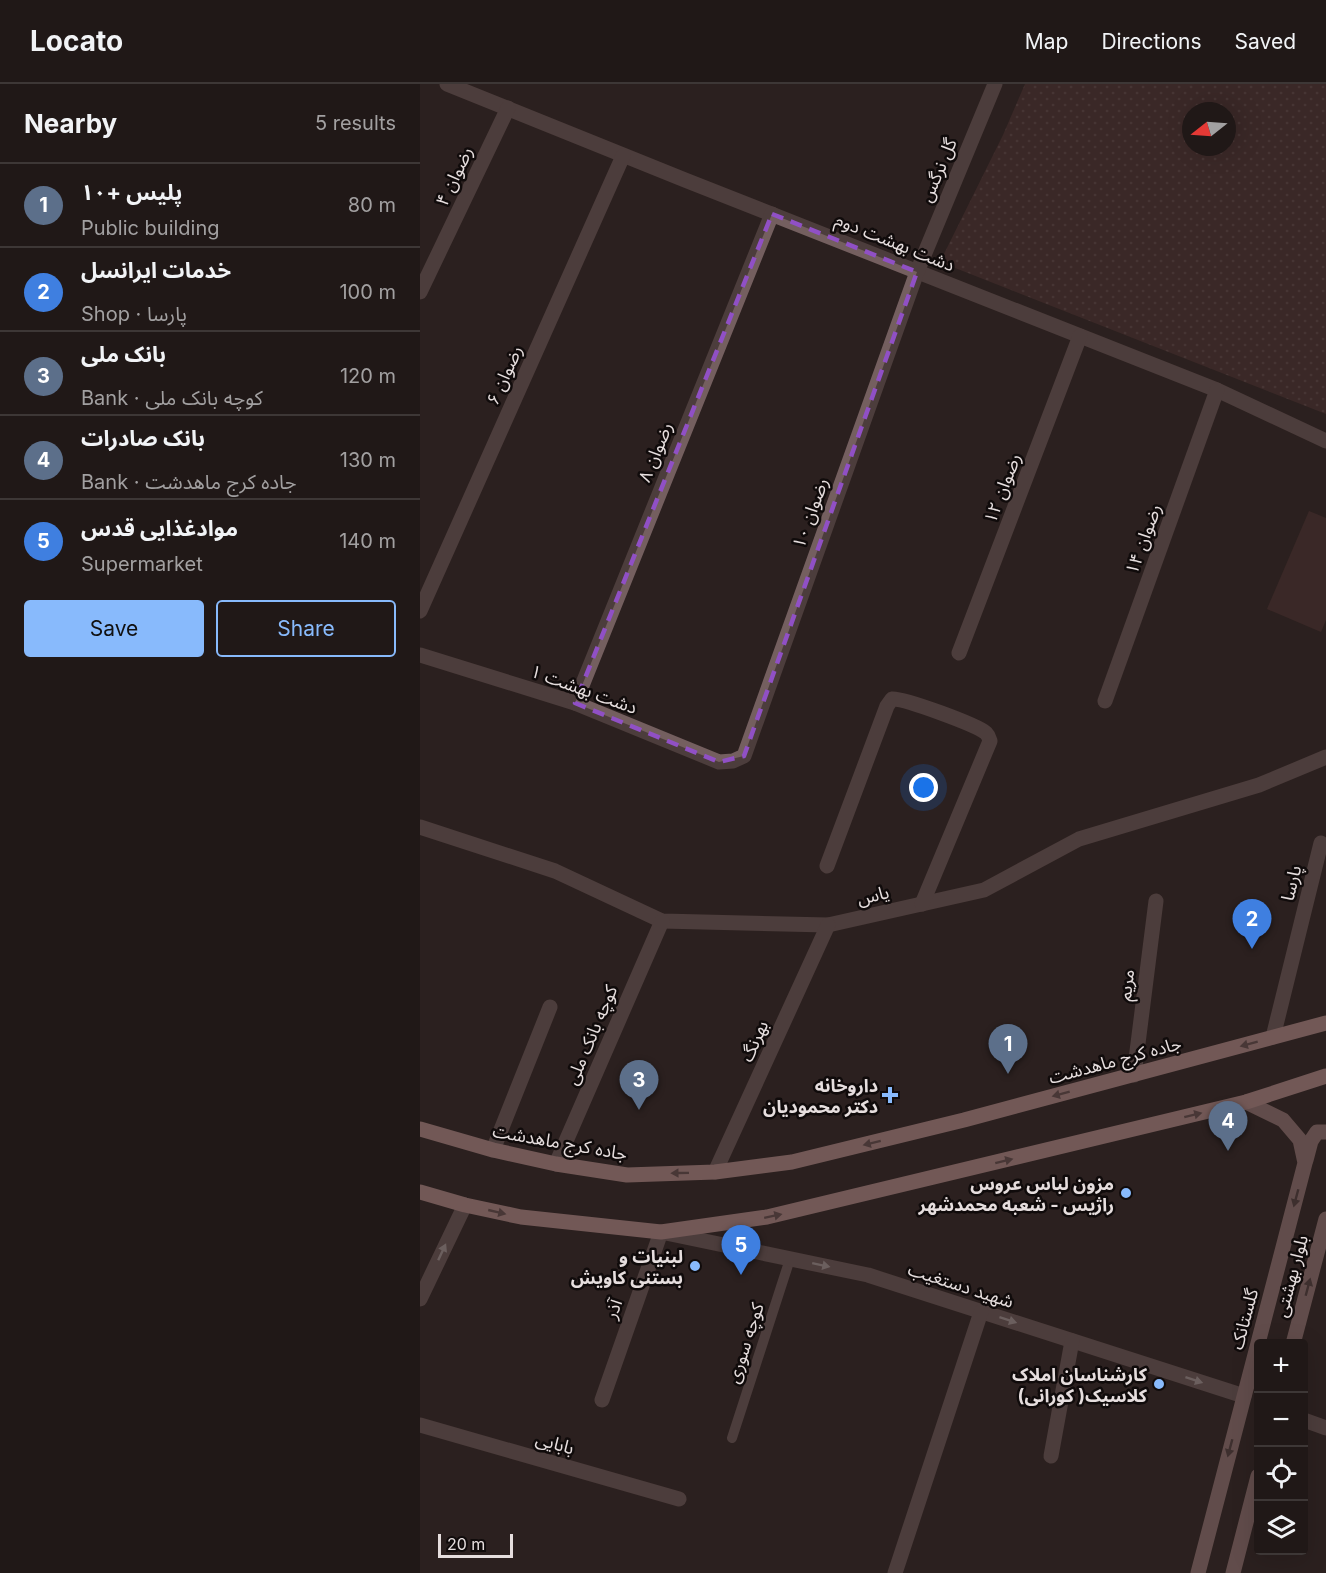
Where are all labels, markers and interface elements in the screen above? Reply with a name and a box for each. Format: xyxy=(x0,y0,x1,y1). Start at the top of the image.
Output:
text: Locato xyxy=(30,24,123,58)
text: Map xyxy=(1025,29,1068,54)
text: Directions xyxy=(1101,29,1202,54)
text: Saved xyxy=(1235,29,1296,54)
north arrow xyxy=(1182,102,1236,156)
text: Nearby xyxy=(24,108,117,139)
text: 5 results xyxy=(315,111,396,135)
street label: گل نرگس xyxy=(915,134,962,205)
street label: رضوان ۴ xyxy=(431,143,478,209)
text: پلیس +۱۰ xyxy=(81,179,182,205)
text: 1 xyxy=(39,193,48,217)
text: 80 m xyxy=(348,193,396,217)
street label: دشت بهشت دوم xyxy=(831,209,958,279)
text: Public building xyxy=(81,216,220,240)
text: خدمات ایرانسل xyxy=(81,257,231,283)
text: 2 xyxy=(37,280,50,304)
text: 100 m xyxy=(339,280,396,304)
text: Shop · پارسا xyxy=(81,302,187,326)
text: بانک ملی xyxy=(81,341,166,367)
street label: رضوان ۶ xyxy=(482,342,527,408)
text: 3 xyxy=(37,364,50,388)
text: 120 m xyxy=(340,364,396,388)
text: Bank · کوچه بانک ملی xyxy=(81,386,263,410)
street label: رضوان ۸ xyxy=(634,419,677,485)
text: بانک صادرات xyxy=(81,425,205,451)
text: 4 xyxy=(37,448,50,472)
text: 130 m xyxy=(340,448,396,472)
street label: رضوان ۱۲ xyxy=(979,450,1026,526)
text: Bank · جاده کرج ماهدشت xyxy=(81,470,297,494)
street label: رضوان ۱۰ xyxy=(788,475,833,551)
street label: رضوان ۱۴ xyxy=(1121,501,1166,577)
text: موادغذایی قدس xyxy=(81,515,238,541)
text: 5 xyxy=(37,529,50,553)
text: 140 m xyxy=(339,529,396,553)
text: Supermarket xyxy=(81,552,203,576)
button: Save xyxy=(24,600,204,657)
button: Share xyxy=(216,600,396,657)
street label: دشت بهشت ۱ xyxy=(528,660,640,718)
your location xyxy=(909,773,938,802)
street label: پارسا xyxy=(1276,863,1307,903)
street label: یاس xyxy=(855,881,891,910)
pin: 2 xyxy=(1232,900,1272,949)
street label: مریم xyxy=(1114,968,1141,1002)
street label: کوچه بانک ملی xyxy=(561,982,623,1088)
street label: بهرنگ xyxy=(736,1017,773,1065)
pin: 1 xyxy=(988,1024,1028,1074)
street label: جاده کرج ماهدشت xyxy=(1046,1032,1184,1091)
one-way arrow xyxy=(1240,1040,1258,1049)
pin: 3 xyxy=(620,1060,658,1110)
place label: داروخانه دکتر محمودیان xyxy=(763,1075,878,1118)
marker: داروخانه دکتر محمودیان xyxy=(883,1088,897,1102)
one-way arrow xyxy=(1052,1090,1070,1100)
pin: 4 xyxy=(1208,1102,1248,1151)
one-way arrow xyxy=(1184,1110,1203,1119)
street label: جاده کرج ماهدشت xyxy=(491,1120,629,1167)
one-way arrow xyxy=(863,1138,881,1148)
one-way arrow xyxy=(995,1155,1013,1165)
one-way arrow xyxy=(671,1169,690,1178)
place label: مزون لباس عروس راژیس - شعبه محمدشهر xyxy=(918,1173,1114,1216)
marker: مزون لباس عروس راژیس - شعبه محمدشهر xyxy=(1119,1186,1133,1200)
one-way arrow xyxy=(1291,1189,1300,1207)
one-way arrow xyxy=(488,1208,507,1217)
one-way arrow xyxy=(764,1210,783,1220)
pin: 5 xyxy=(722,1226,760,1275)
street label: بلوار بهشتی xyxy=(1270,1233,1313,1320)
one-way arrow xyxy=(438,1243,447,1260)
place label: لبنیات و بستنی کاویش xyxy=(571,1246,683,1288)
street label: شهید دستغیب xyxy=(906,1258,1016,1312)
marker: لبنیات و بستنی کاویش xyxy=(688,1259,702,1273)
one-way arrow xyxy=(812,1261,830,1271)
one-way arrow xyxy=(1304,1278,1313,1296)
street label: گلستانک xyxy=(1226,1286,1262,1352)
street label: آذر xyxy=(599,1296,627,1323)
street label: کوچه سوری xyxy=(722,1300,769,1386)
one-way arrow xyxy=(999,1316,1017,1325)
map controls xyxy=(1254,1339,1308,1555)
button: + xyxy=(1254,1339,1308,1393)
place label: کارشناسان املاک کلاسیک( کورانی) xyxy=(1012,1364,1148,1407)
one-way arrow xyxy=(1185,1376,1203,1385)
marker: کارشناسان املاک کلاسیک( کورانی) xyxy=(1152,1377,1166,1391)
button: − xyxy=(1254,1393,1308,1447)
street label: بابایی xyxy=(533,1428,577,1459)
one-way arrow xyxy=(1225,1439,1235,1457)
button: locate xyxy=(1254,1447,1308,1501)
button: layers xyxy=(1254,1501,1308,1555)
scale bar xyxy=(438,1531,513,1558)
text: 20 m xyxy=(447,1534,485,1554)

